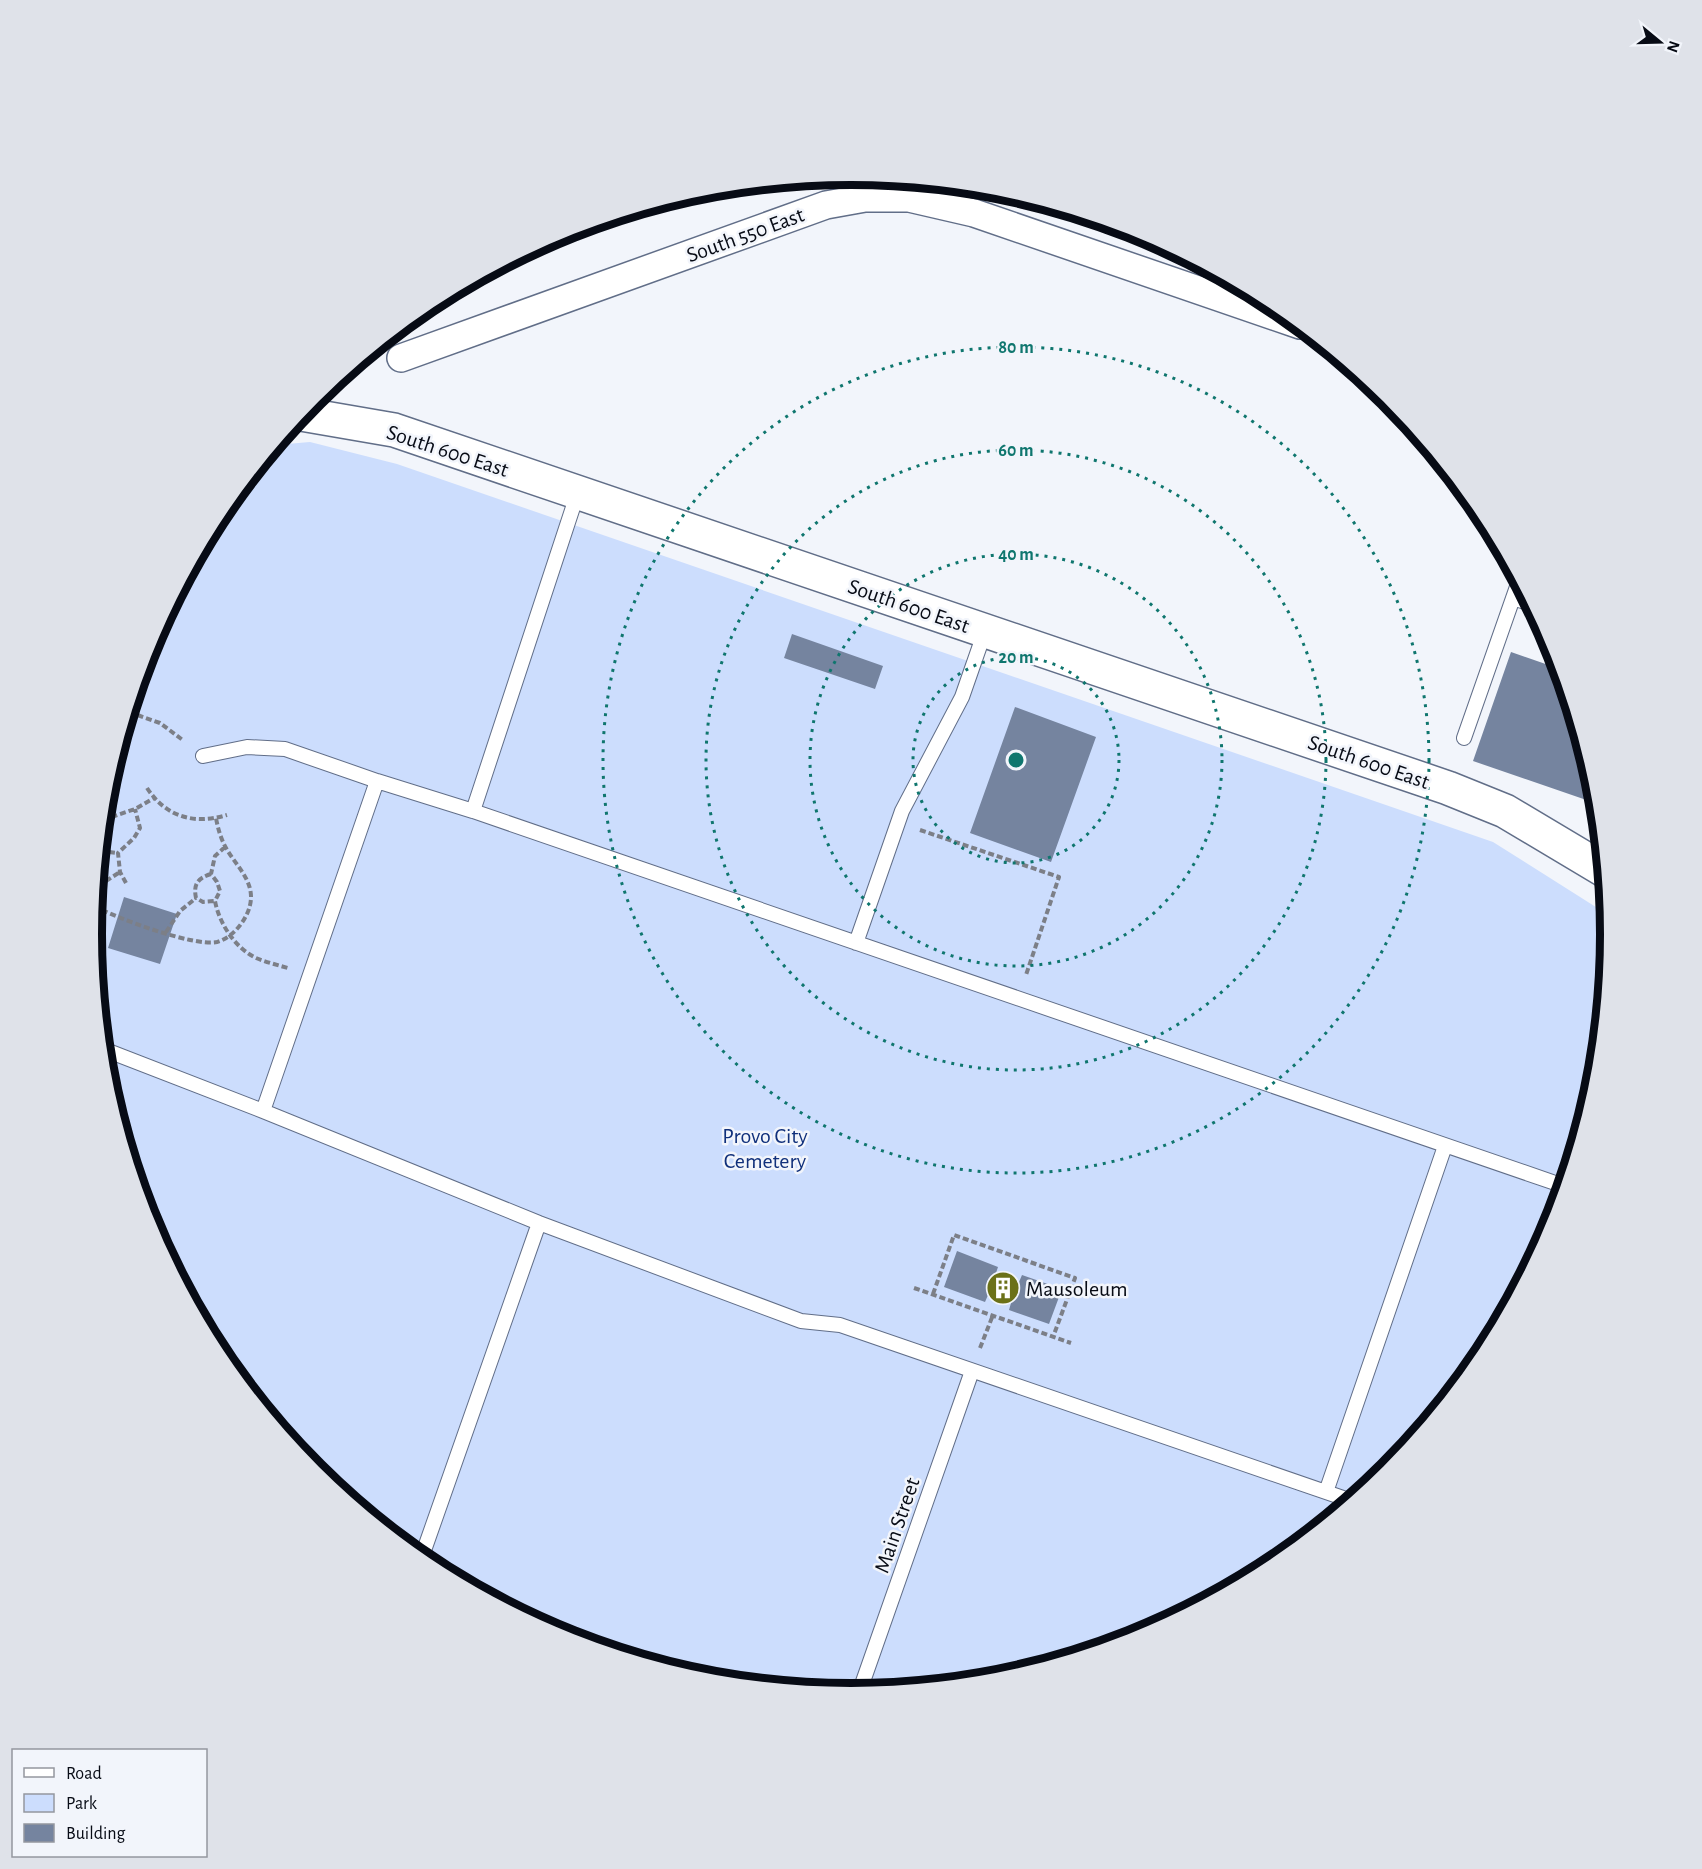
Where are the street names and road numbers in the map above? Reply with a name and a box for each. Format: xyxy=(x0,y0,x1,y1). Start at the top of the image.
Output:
street label: South 550 East xyxy=(684,204,807,266)
street label: South 600 East xyxy=(384,421,511,481)
street label: South 600 East xyxy=(845,575,972,637)
street label: South 600 East xyxy=(1305,731,1432,793)
street label: Main Street xyxy=(870,1475,924,1576)

